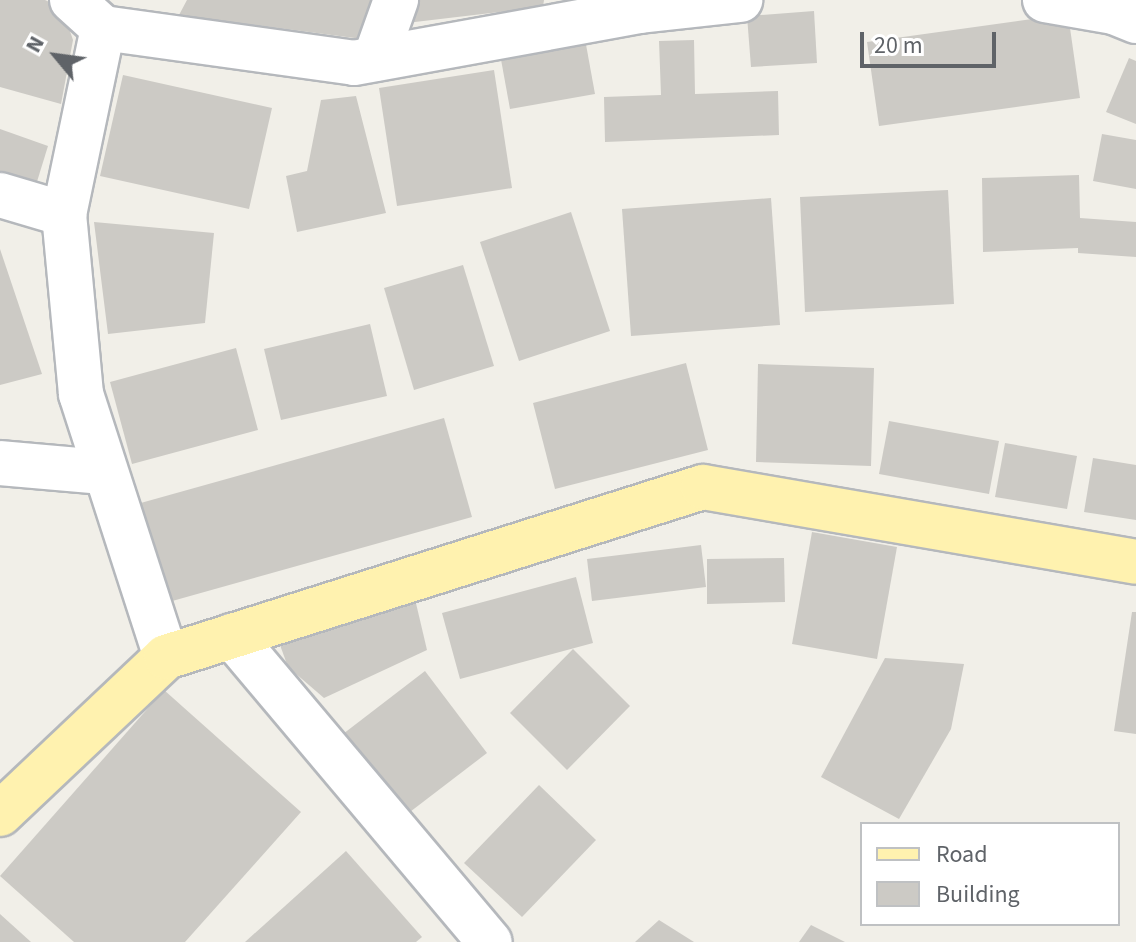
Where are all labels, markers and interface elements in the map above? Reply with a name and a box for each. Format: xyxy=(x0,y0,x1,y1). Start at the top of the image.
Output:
north arrow xyxy=(16,16,96,96)
scale bar xyxy=(864,16,1000,66)
text: 20 m xyxy=(874,28,923,63)
text: N xyxy=(17,30,53,59)
legend xyxy=(860,822,1120,926)
text: Road xyxy=(936,837,988,872)
text: Building xyxy=(936,877,1020,912)

